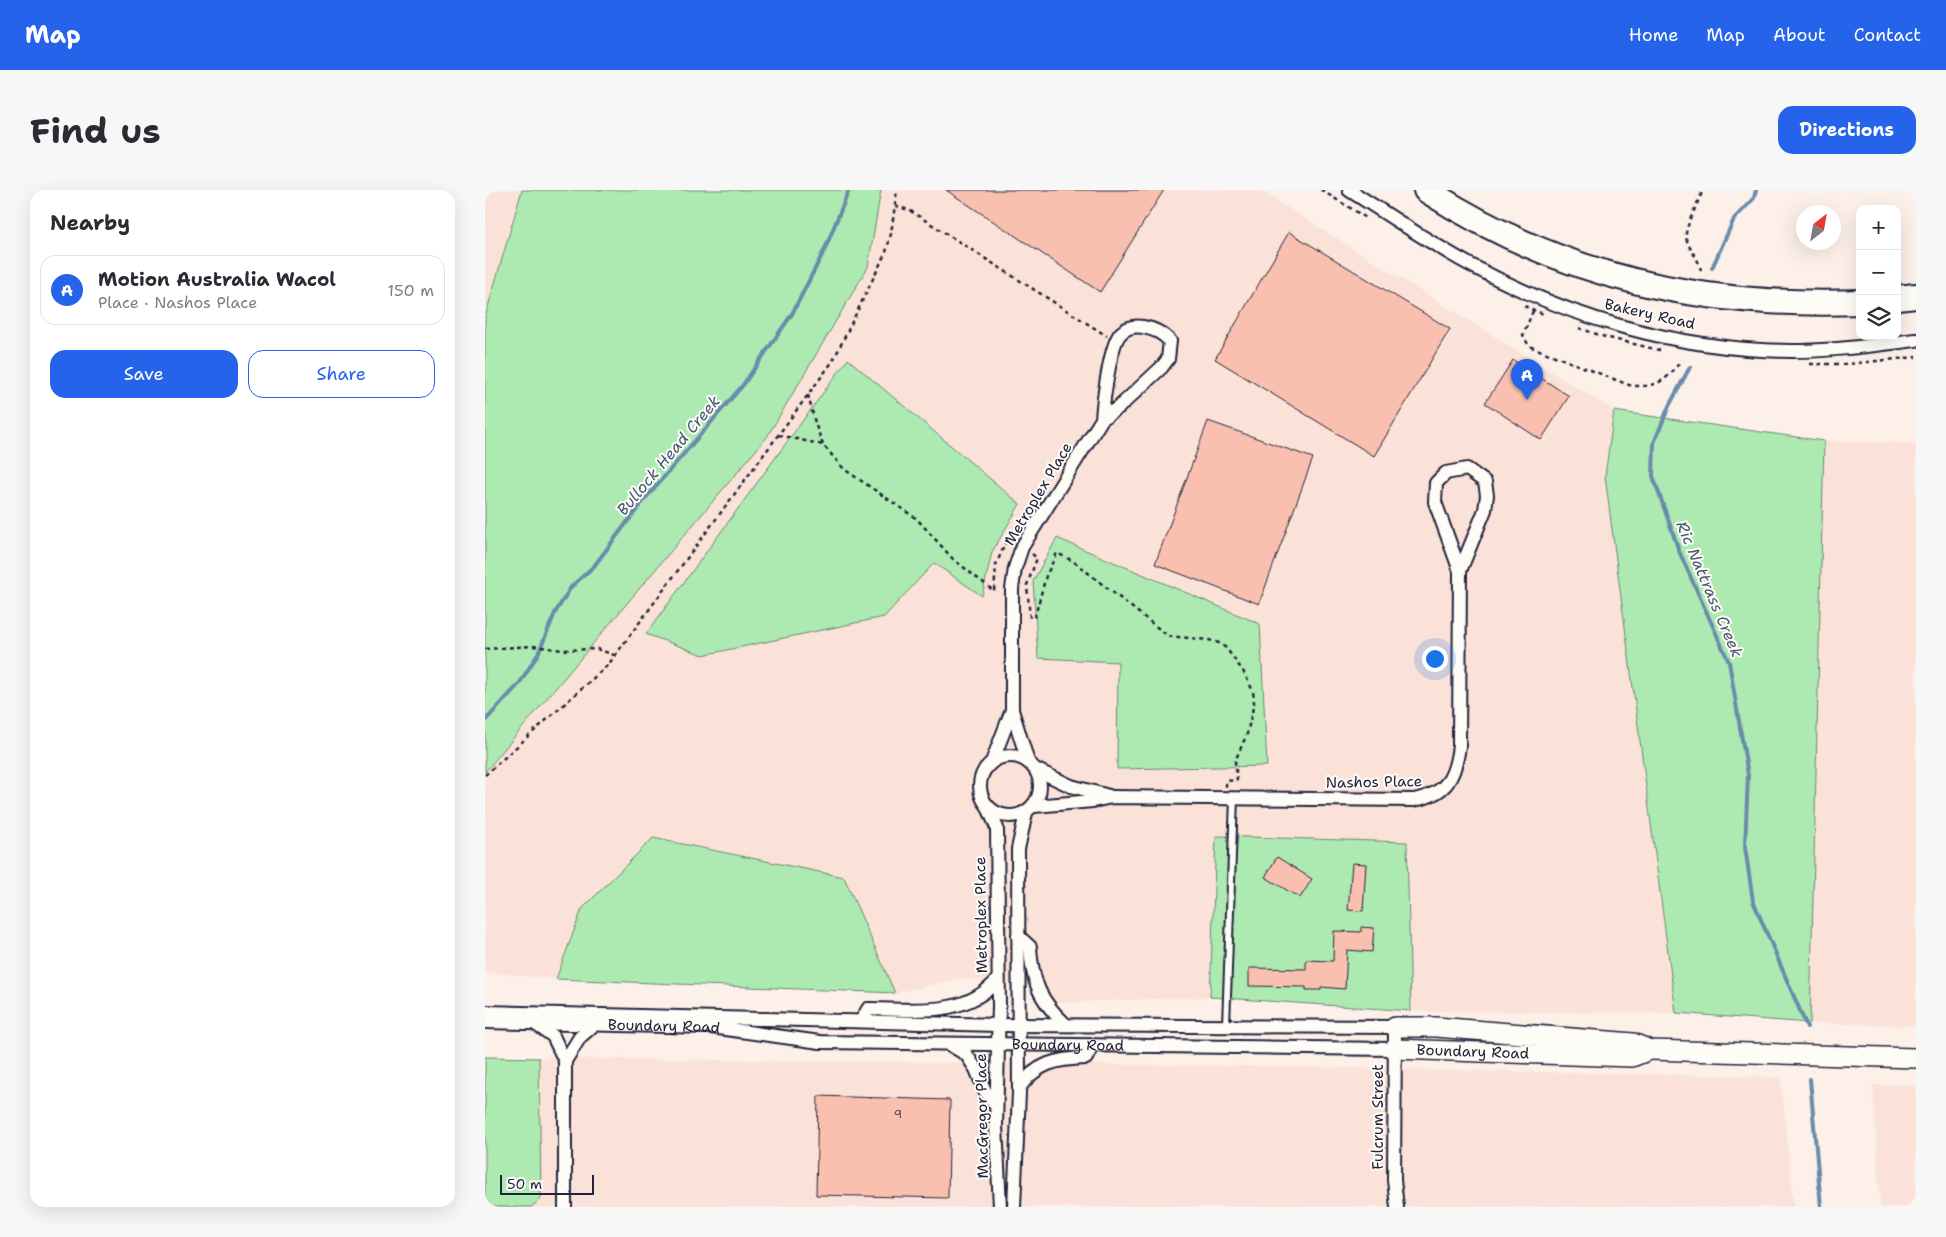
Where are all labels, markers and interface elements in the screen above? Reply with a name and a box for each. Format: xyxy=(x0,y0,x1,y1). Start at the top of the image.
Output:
text: Map xyxy=(25,19,81,51)
text: Home xyxy=(1629,23,1678,47)
text: Map xyxy=(1706,23,1745,47)
text: About xyxy=(1773,23,1826,47)
text: Contact xyxy=(1854,23,1921,47)
button: Directions xyxy=(1778,106,1916,154)
text: Find us xyxy=(30,107,161,154)
north arrow xyxy=(1796,205,1841,250)
map controls xyxy=(1856,205,1901,340)
button: + xyxy=(1856,205,1901,250)
text: Nearby xyxy=(50,209,130,237)
button: − xyxy=(1856,250,1901,295)
text: Motion Australia Wacol xyxy=(98,267,336,292)
text: A xyxy=(61,280,73,301)
text: 150 m xyxy=(387,280,434,301)
text: Place · Nashos Place xyxy=(98,292,257,313)
street label: Bakery Road xyxy=(1603,294,1698,334)
button: layers xyxy=(1856,295,1901,340)
button: Save xyxy=(50,350,238,398)
button: Share xyxy=(248,350,435,398)
pin: A xyxy=(1511,359,1543,400)
water label: Bullock Head Creek xyxy=(612,391,725,520)
street label: Metroplex Place xyxy=(999,439,1077,549)
water label: Ric Nattrass Creek xyxy=(1671,518,1748,661)
your location xyxy=(1422,646,1448,672)
street label: Nashos Place xyxy=(1326,771,1422,793)
street label: Metroplex Place xyxy=(970,856,992,974)
street label: Boundary Road xyxy=(608,1015,722,1038)
street label: Boundary Road xyxy=(1012,1034,1125,1056)
street label: Boundary Road xyxy=(1416,1040,1530,1064)
street label: MacGregor Place xyxy=(971,1053,993,1179)
street label: Fulcrum Street xyxy=(1368,1064,1388,1170)
house number: 9 xyxy=(894,1106,902,1122)
scale bar xyxy=(500,1172,594,1195)
text: 50 m xyxy=(507,1175,542,1193)

